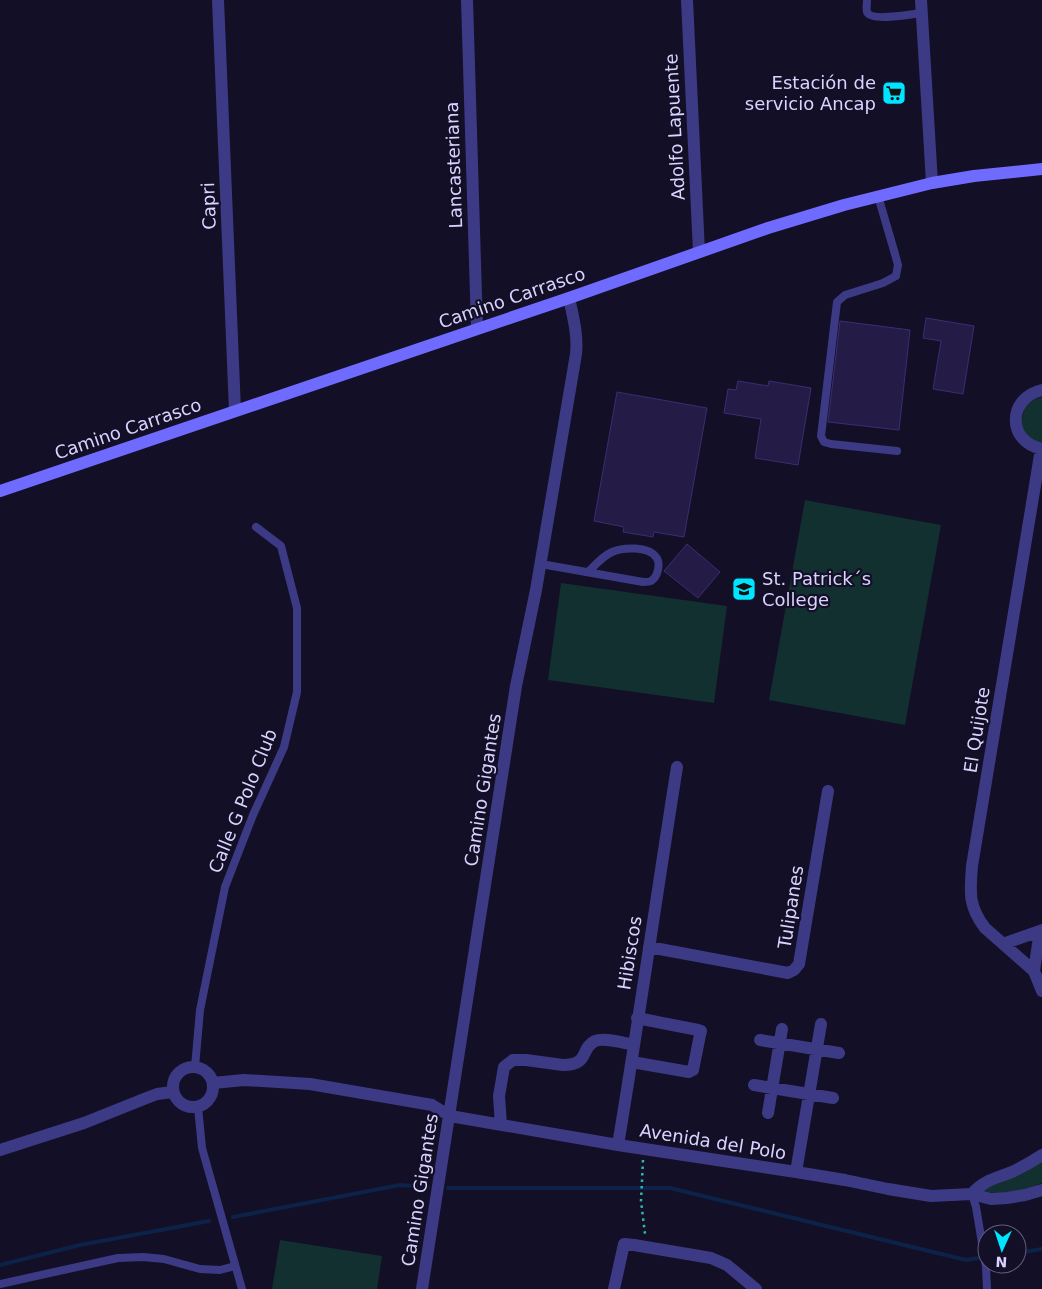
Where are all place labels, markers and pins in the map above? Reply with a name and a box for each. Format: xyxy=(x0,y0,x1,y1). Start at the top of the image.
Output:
place label: Estación de servicio Ancap xyxy=(745,72,876,114)
supermarket icon: Estación de servicio Ancap xyxy=(881,80,907,106)
place label: St. Patrick´s College xyxy=(762,568,871,610)
school or university icon: St. Patrick´s College xyxy=(731,576,757,602)

